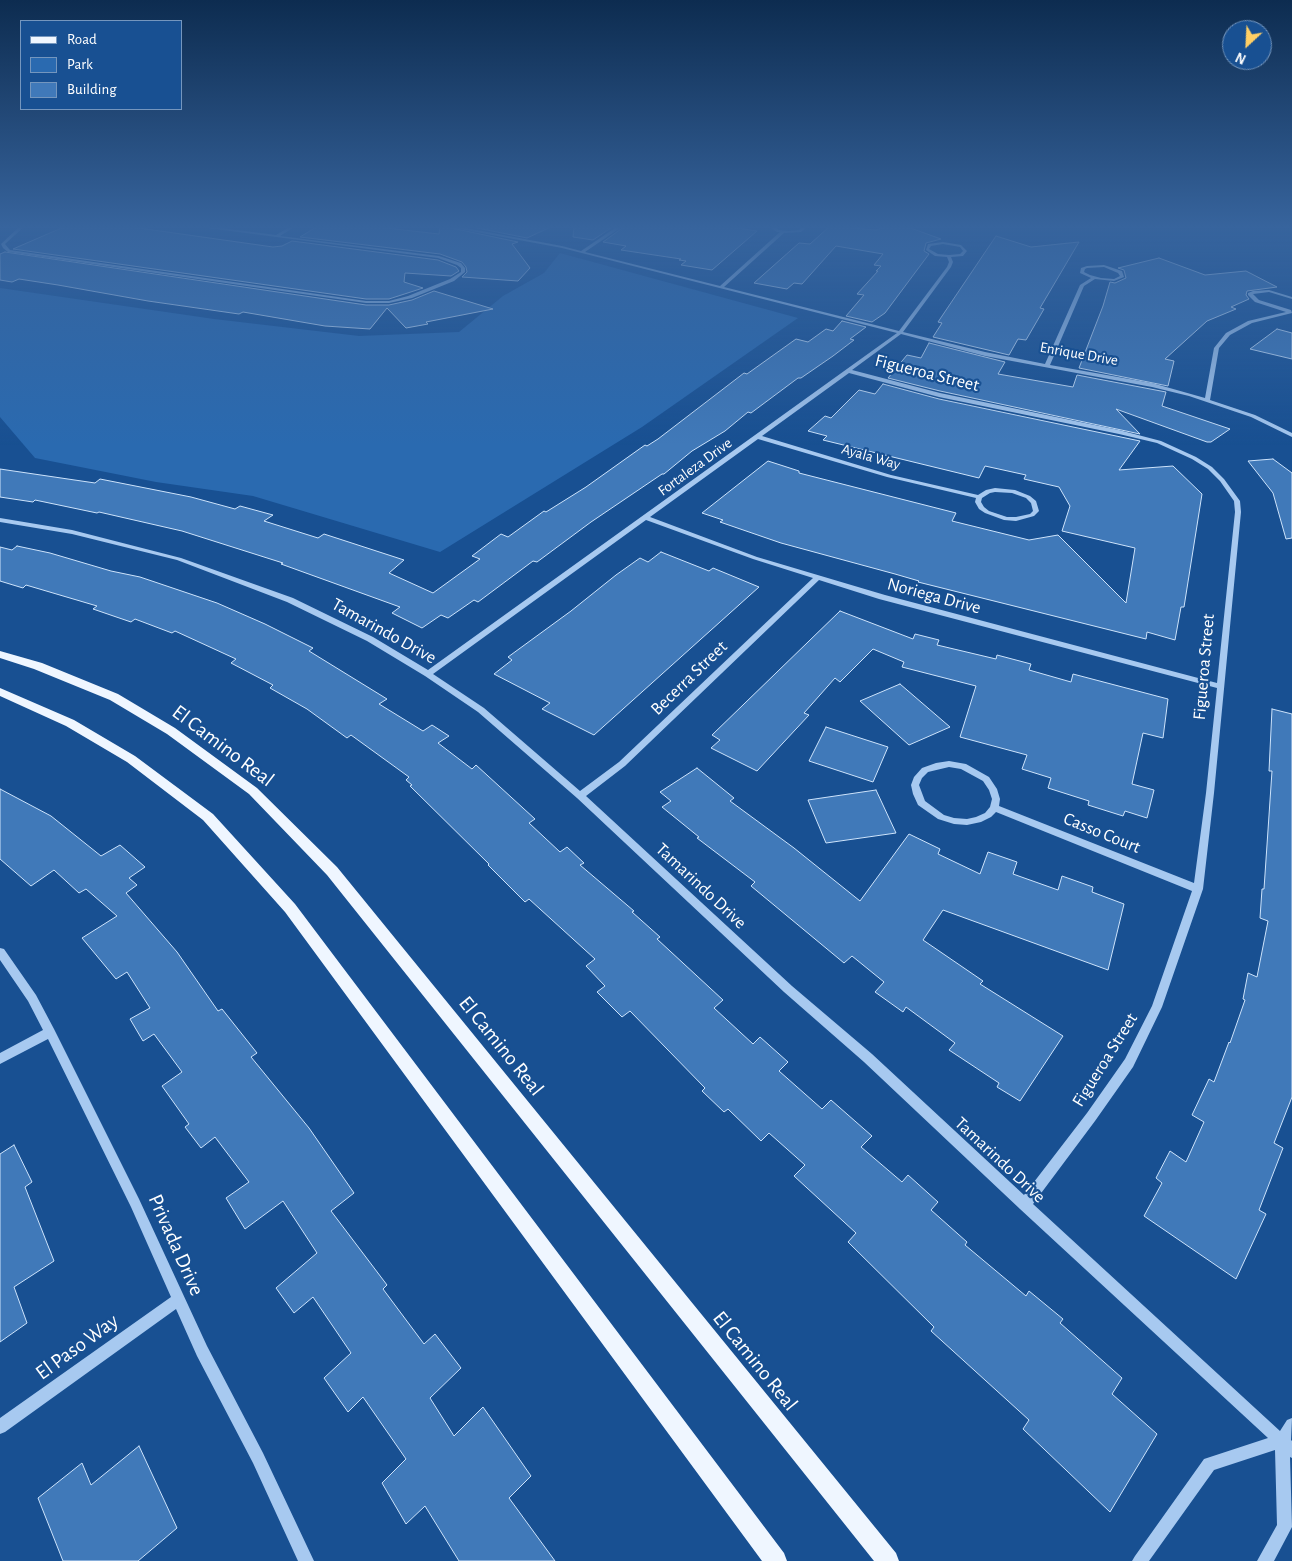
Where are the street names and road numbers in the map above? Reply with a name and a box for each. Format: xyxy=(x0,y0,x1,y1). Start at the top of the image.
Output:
street label: Enrique Drive xyxy=(1039,338,1119,370)
street label: Figueroa Street xyxy=(873,350,981,396)
street label: Fortaleza Drive xyxy=(654,434,736,500)
street label: Ayala Way xyxy=(840,440,902,474)
street label: Noriega Drive xyxy=(885,573,983,619)
street label: Tamarindo Drive xyxy=(328,593,440,669)
street label: Figueroa Street xyxy=(1189,613,1219,721)
street label: Becerra Street xyxy=(646,636,732,720)
street label: El Camino Real xyxy=(167,699,279,793)
street label: Casso Court xyxy=(1060,808,1144,858)
street label: Tamarindo Drive xyxy=(651,838,751,934)
street label: El Camino Real xyxy=(453,991,549,1101)
street label: Figueroa Street xyxy=(1068,1009,1142,1111)
street label: Tamarindo Drive xyxy=(950,1112,1050,1208)
street label: Privada Drive xyxy=(142,1190,210,1300)
street label: El Camino Real xyxy=(707,1306,803,1416)
street label: El Paso Way xyxy=(31,1308,123,1386)

